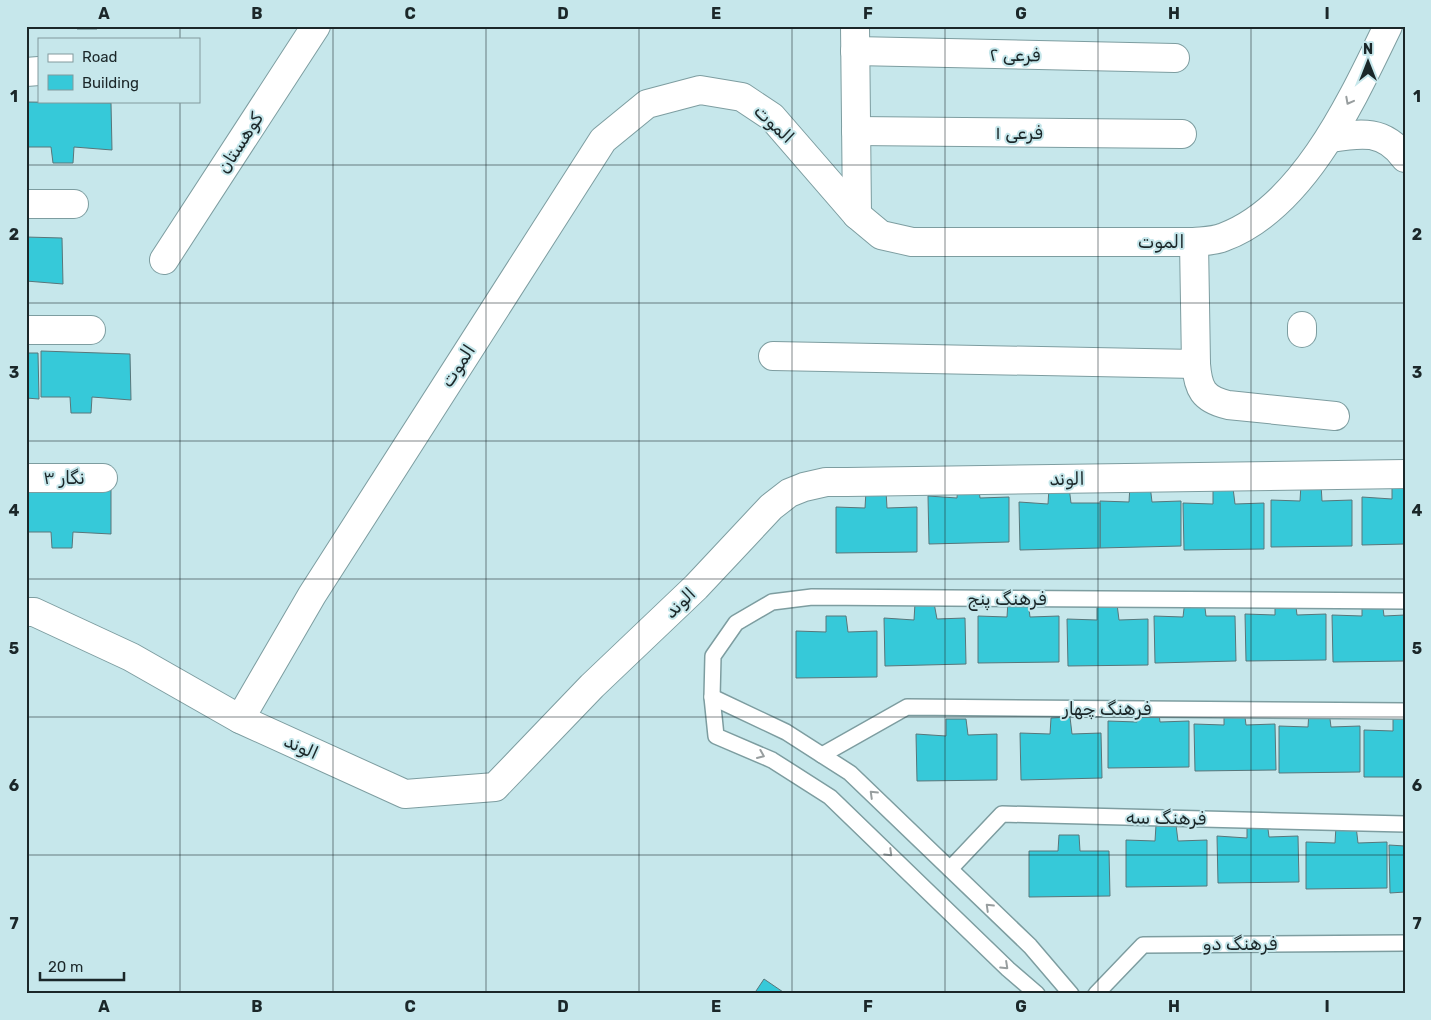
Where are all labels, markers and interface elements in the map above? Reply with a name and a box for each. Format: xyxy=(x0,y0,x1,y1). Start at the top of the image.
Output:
text: A xyxy=(98,4,110,23)
text: B xyxy=(251,4,263,23)
text: C xyxy=(404,4,416,23)
text: D xyxy=(557,4,569,23)
text: E xyxy=(711,4,721,23)
text: F xyxy=(863,4,873,23)
text: G xyxy=(1015,4,1027,23)
text: H xyxy=(1168,4,1180,23)
text: I xyxy=(1324,4,1330,23)
legend xyxy=(38,38,200,102)
north arrow xyxy=(1344,38,1394,88)
text: N xyxy=(1363,41,1373,58)
street label: فرعی ۲ xyxy=(989,44,1041,66)
text: Road xyxy=(82,48,118,66)
text: Building xyxy=(82,74,139,92)
text: 1 xyxy=(10,87,18,106)
text: 1 xyxy=(1413,87,1421,106)
one-way arrow xyxy=(1345,95,1355,104)
street label: الموت xyxy=(749,100,799,148)
street label: کوهستان xyxy=(212,108,268,178)
street label: فرعی ۱ xyxy=(995,122,1043,144)
text: 2 xyxy=(9,225,19,244)
text: 2 xyxy=(1412,225,1422,244)
street label: الموت xyxy=(1138,231,1184,253)
street label: الموت xyxy=(436,340,480,392)
text: 3 xyxy=(9,363,19,382)
text: 3 xyxy=(1412,363,1422,382)
street label: نگار ۳ xyxy=(43,467,85,489)
street label: الوند xyxy=(1049,468,1085,490)
text: 4 xyxy=(9,501,20,520)
text: 4 xyxy=(1412,501,1423,520)
street label: الوند xyxy=(660,583,700,623)
street label: فرهنگ پنج xyxy=(967,588,1047,611)
text: 5 xyxy=(9,639,19,658)
text: 5 xyxy=(1412,639,1422,658)
street label: فرهنگ چهار xyxy=(1062,698,1151,720)
street label: الوند xyxy=(280,730,322,764)
one-way arrow xyxy=(756,749,765,759)
text: 6 xyxy=(9,776,19,795)
text: 6 xyxy=(1412,776,1422,795)
one-way arrow xyxy=(869,791,878,800)
street label: فرهنگ سه xyxy=(1126,806,1206,830)
one-way arrow xyxy=(883,848,892,857)
one-way arrow xyxy=(986,904,995,913)
text: 7 xyxy=(9,914,19,933)
text: 7 xyxy=(1412,914,1422,933)
street label: فرهنگ دو xyxy=(1203,933,1277,955)
scale bar xyxy=(40,950,124,982)
text: 20 m xyxy=(48,958,83,976)
one-way arrow xyxy=(1000,960,1009,969)
text: A xyxy=(98,997,110,1016)
text: B xyxy=(251,997,263,1016)
text: C xyxy=(404,997,416,1016)
text: D xyxy=(557,997,569,1016)
text: E xyxy=(711,997,721,1016)
text: F xyxy=(863,997,873,1016)
text: G xyxy=(1015,997,1027,1016)
text: H xyxy=(1168,997,1180,1016)
text: I xyxy=(1324,997,1330,1016)

